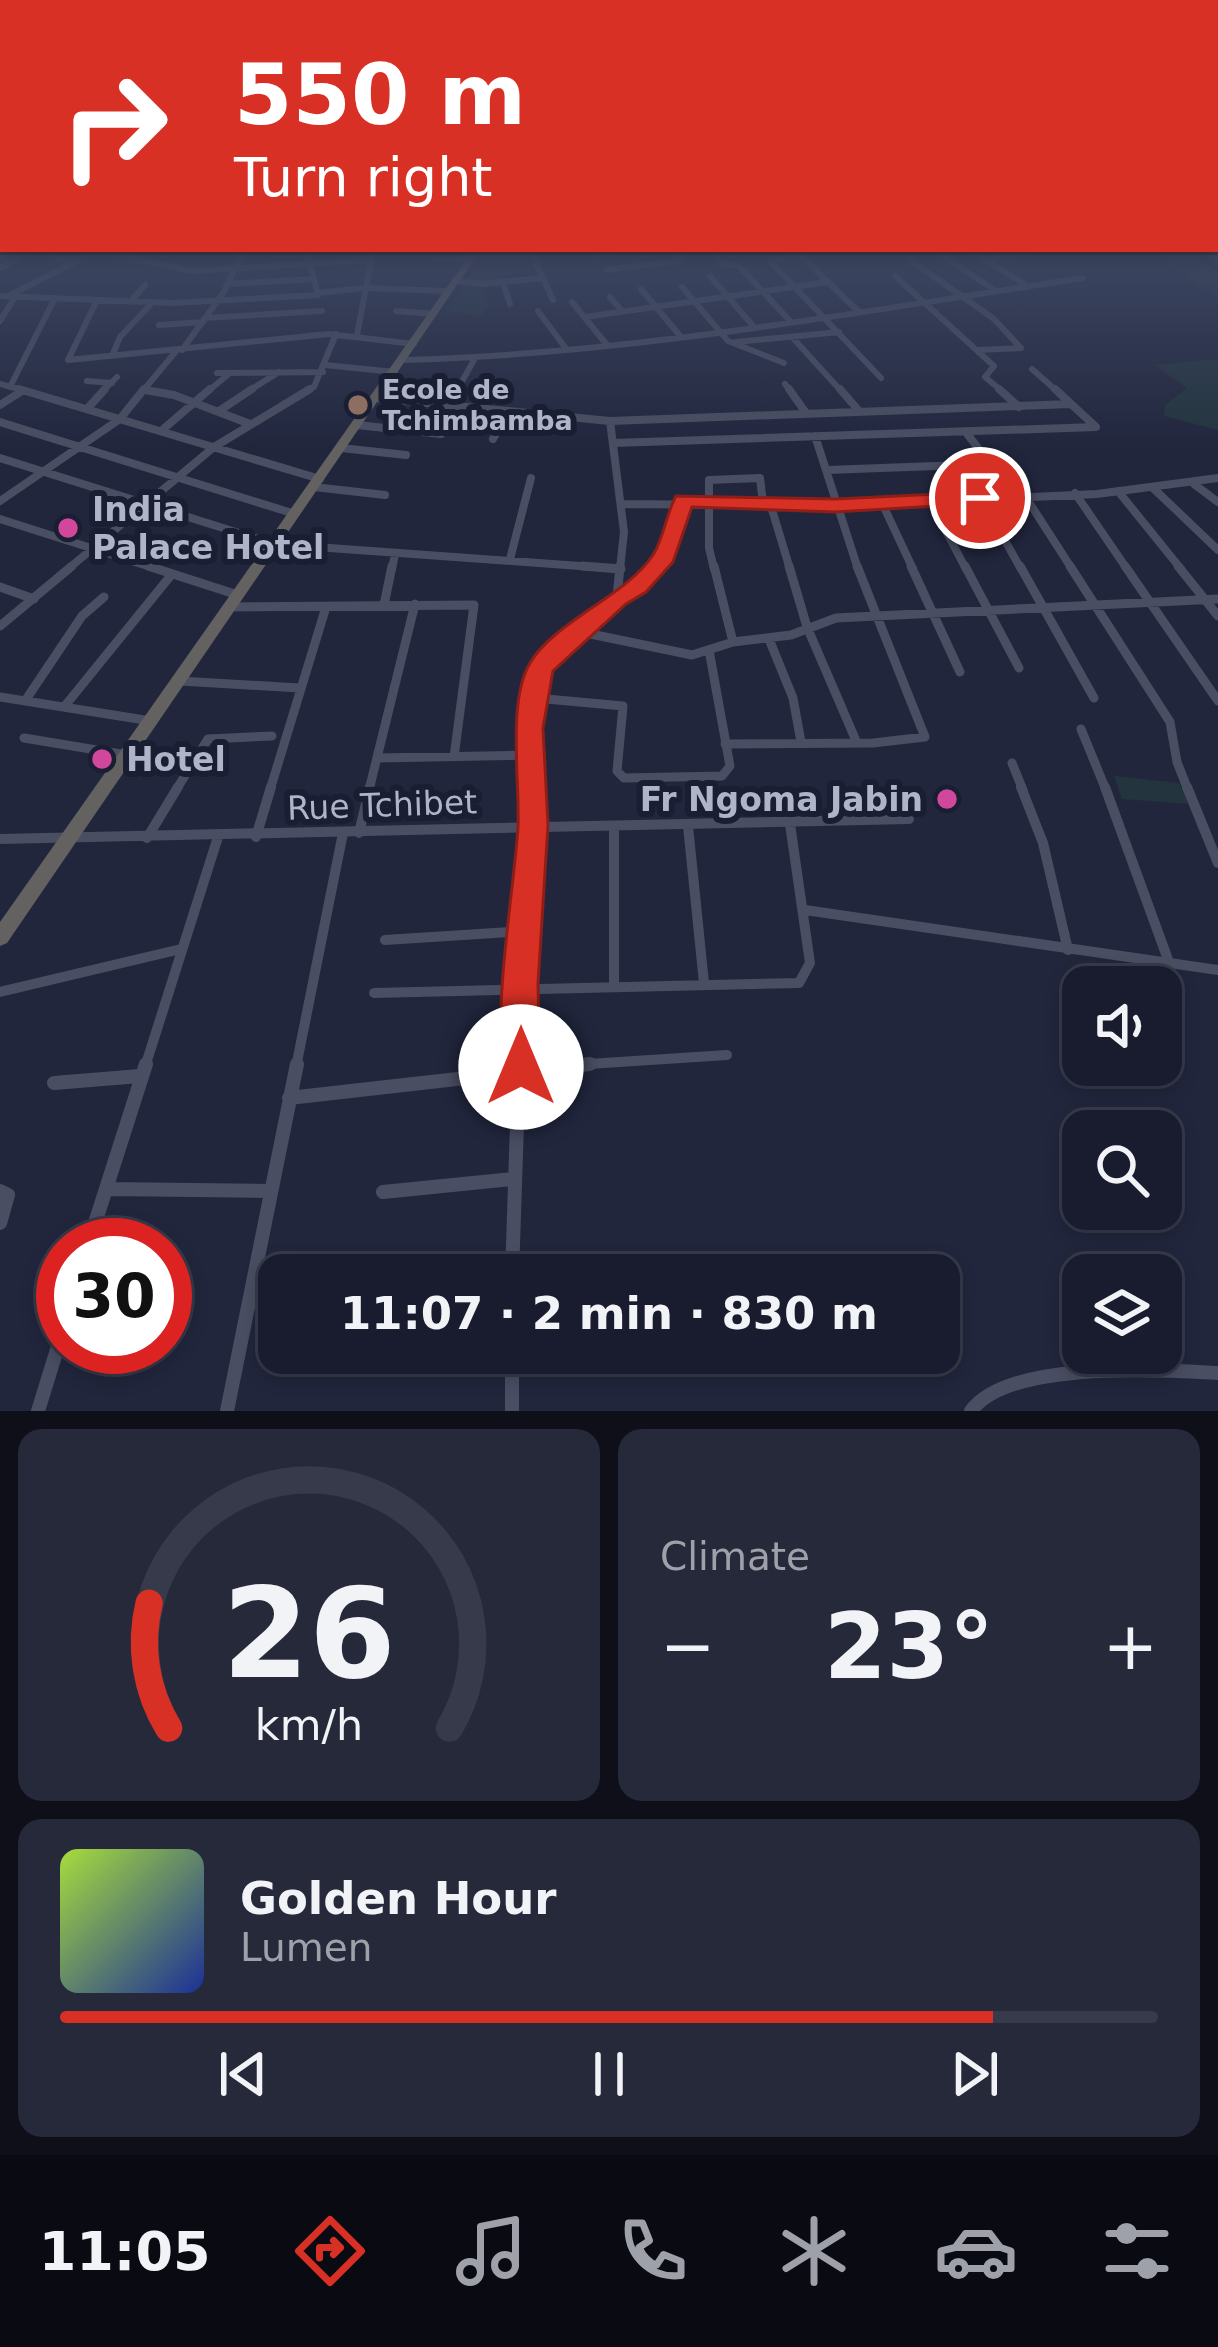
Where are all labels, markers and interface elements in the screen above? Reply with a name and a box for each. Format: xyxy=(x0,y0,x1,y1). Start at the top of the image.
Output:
text: 550 m xyxy=(234,46,526,144)
icon: right xyxy=(36,48,192,204)
text: Turn right xyxy=(234,146,493,209)
place label: Ecole de Tchimbamba xyxy=(382,374,573,436)
marker: Ecole de Tchimbamba xyxy=(345,392,371,418)
pin xyxy=(929,447,1031,549)
icon: arrive xyxy=(947,465,1013,531)
place label: India Palace Hotel xyxy=(92,490,324,567)
marker: India Palace Hotel xyxy=(55,515,81,541)
place label: Hotel xyxy=(126,740,226,779)
marker: Hotel xyxy=(89,746,115,772)
place label: Fr Ngoma Jabin xyxy=(640,780,923,819)
street label: Rue Tchibet xyxy=(286,782,478,828)
marker: Fr Ngoma Jabin xyxy=(934,786,960,812)
map controls xyxy=(1062,966,1182,1374)
button: sound xyxy=(1062,966,1182,1086)
position arrow xyxy=(458,1004,584,1130)
button: search xyxy=(1062,1110,1182,1230)
speed limit sign: 30 xyxy=(36,1218,192,1374)
button: layers xyxy=(1062,1254,1182,1374)
text: 11:07 · 2 min · 830 m xyxy=(340,1287,878,1340)
text: Climate xyxy=(660,1534,810,1579)
text: 26 xyxy=(222,1561,396,1706)
text: 23° xyxy=(824,1594,994,1699)
text: − xyxy=(660,1608,715,1685)
text: + xyxy=(1103,1608,1158,1685)
text: km/h xyxy=(255,1700,363,1750)
text: Golden Hour xyxy=(240,1872,557,1925)
text: Lumen xyxy=(240,1925,372,1970)
icon: previous xyxy=(210,2041,276,2107)
icon: pause xyxy=(576,2041,642,2107)
icon: next xyxy=(942,2041,1008,2107)
icon: directions xyxy=(288,2209,372,2293)
icon: music xyxy=(449,2209,533,2293)
icon: phone xyxy=(611,2209,695,2293)
icon: climate xyxy=(772,2209,856,2293)
icon: car xyxy=(934,2209,1018,2293)
icon: filters xyxy=(1095,2209,1179,2293)
text: 11:05 xyxy=(39,2220,211,2283)

